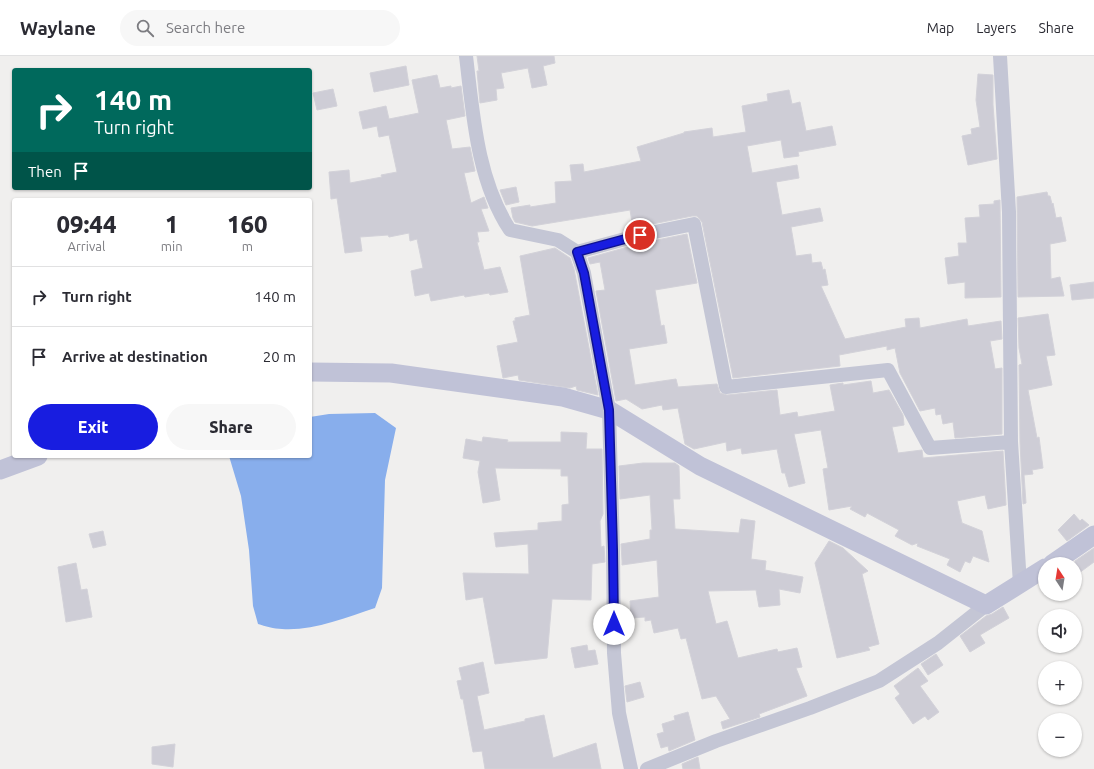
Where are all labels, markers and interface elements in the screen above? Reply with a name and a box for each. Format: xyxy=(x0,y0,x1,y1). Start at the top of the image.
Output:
search box xyxy=(120,10,400,46)
text: Waylane xyxy=(20,17,96,39)
icon: search xyxy=(134,17,156,39)
text: Search here xyxy=(166,19,245,36)
text: Map xyxy=(927,20,954,36)
text: Layers xyxy=(976,20,1016,36)
text: Share xyxy=(1038,20,1074,36)
icon: right xyxy=(28,84,80,136)
text: 140 m xyxy=(94,84,172,115)
text: Turn right xyxy=(94,117,174,137)
icon: arrive xyxy=(70,160,92,182)
text: Then xyxy=(28,163,62,180)
text: 09:44 xyxy=(56,211,116,238)
text: 1 xyxy=(165,211,178,238)
text: 160 xyxy=(227,211,268,238)
pin xyxy=(623,218,657,252)
icon: arrive xyxy=(629,224,651,246)
text: Arrival xyxy=(67,239,105,253)
text: min xyxy=(161,239,183,253)
text: m xyxy=(242,239,253,253)
icon: right xyxy=(28,286,50,308)
text: Turn right xyxy=(62,288,132,305)
text: 140 m xyxy=(254,288,296,305)
icon: arrive xyxy=(28,346,50,368)
text: Arrive at destination xyxy=(62,348,208,365)
text: 20 m xyxy=(263,348,296,365)
button: Exit xyxy=(28,404,158,450)
button: Share xyxy=(166,404,296,450)
north arrow xyxy=(1038,557,1082,601)
map controls xyxy=(1038,557,1082,757)
position arrow xyxy=(593,603,635,645)
button: sound xyxy=(1038,609,1082,653)
button: + xyxy=(1038,661,1082,705)
button: − xyxy=(1038,713,1082,757)

